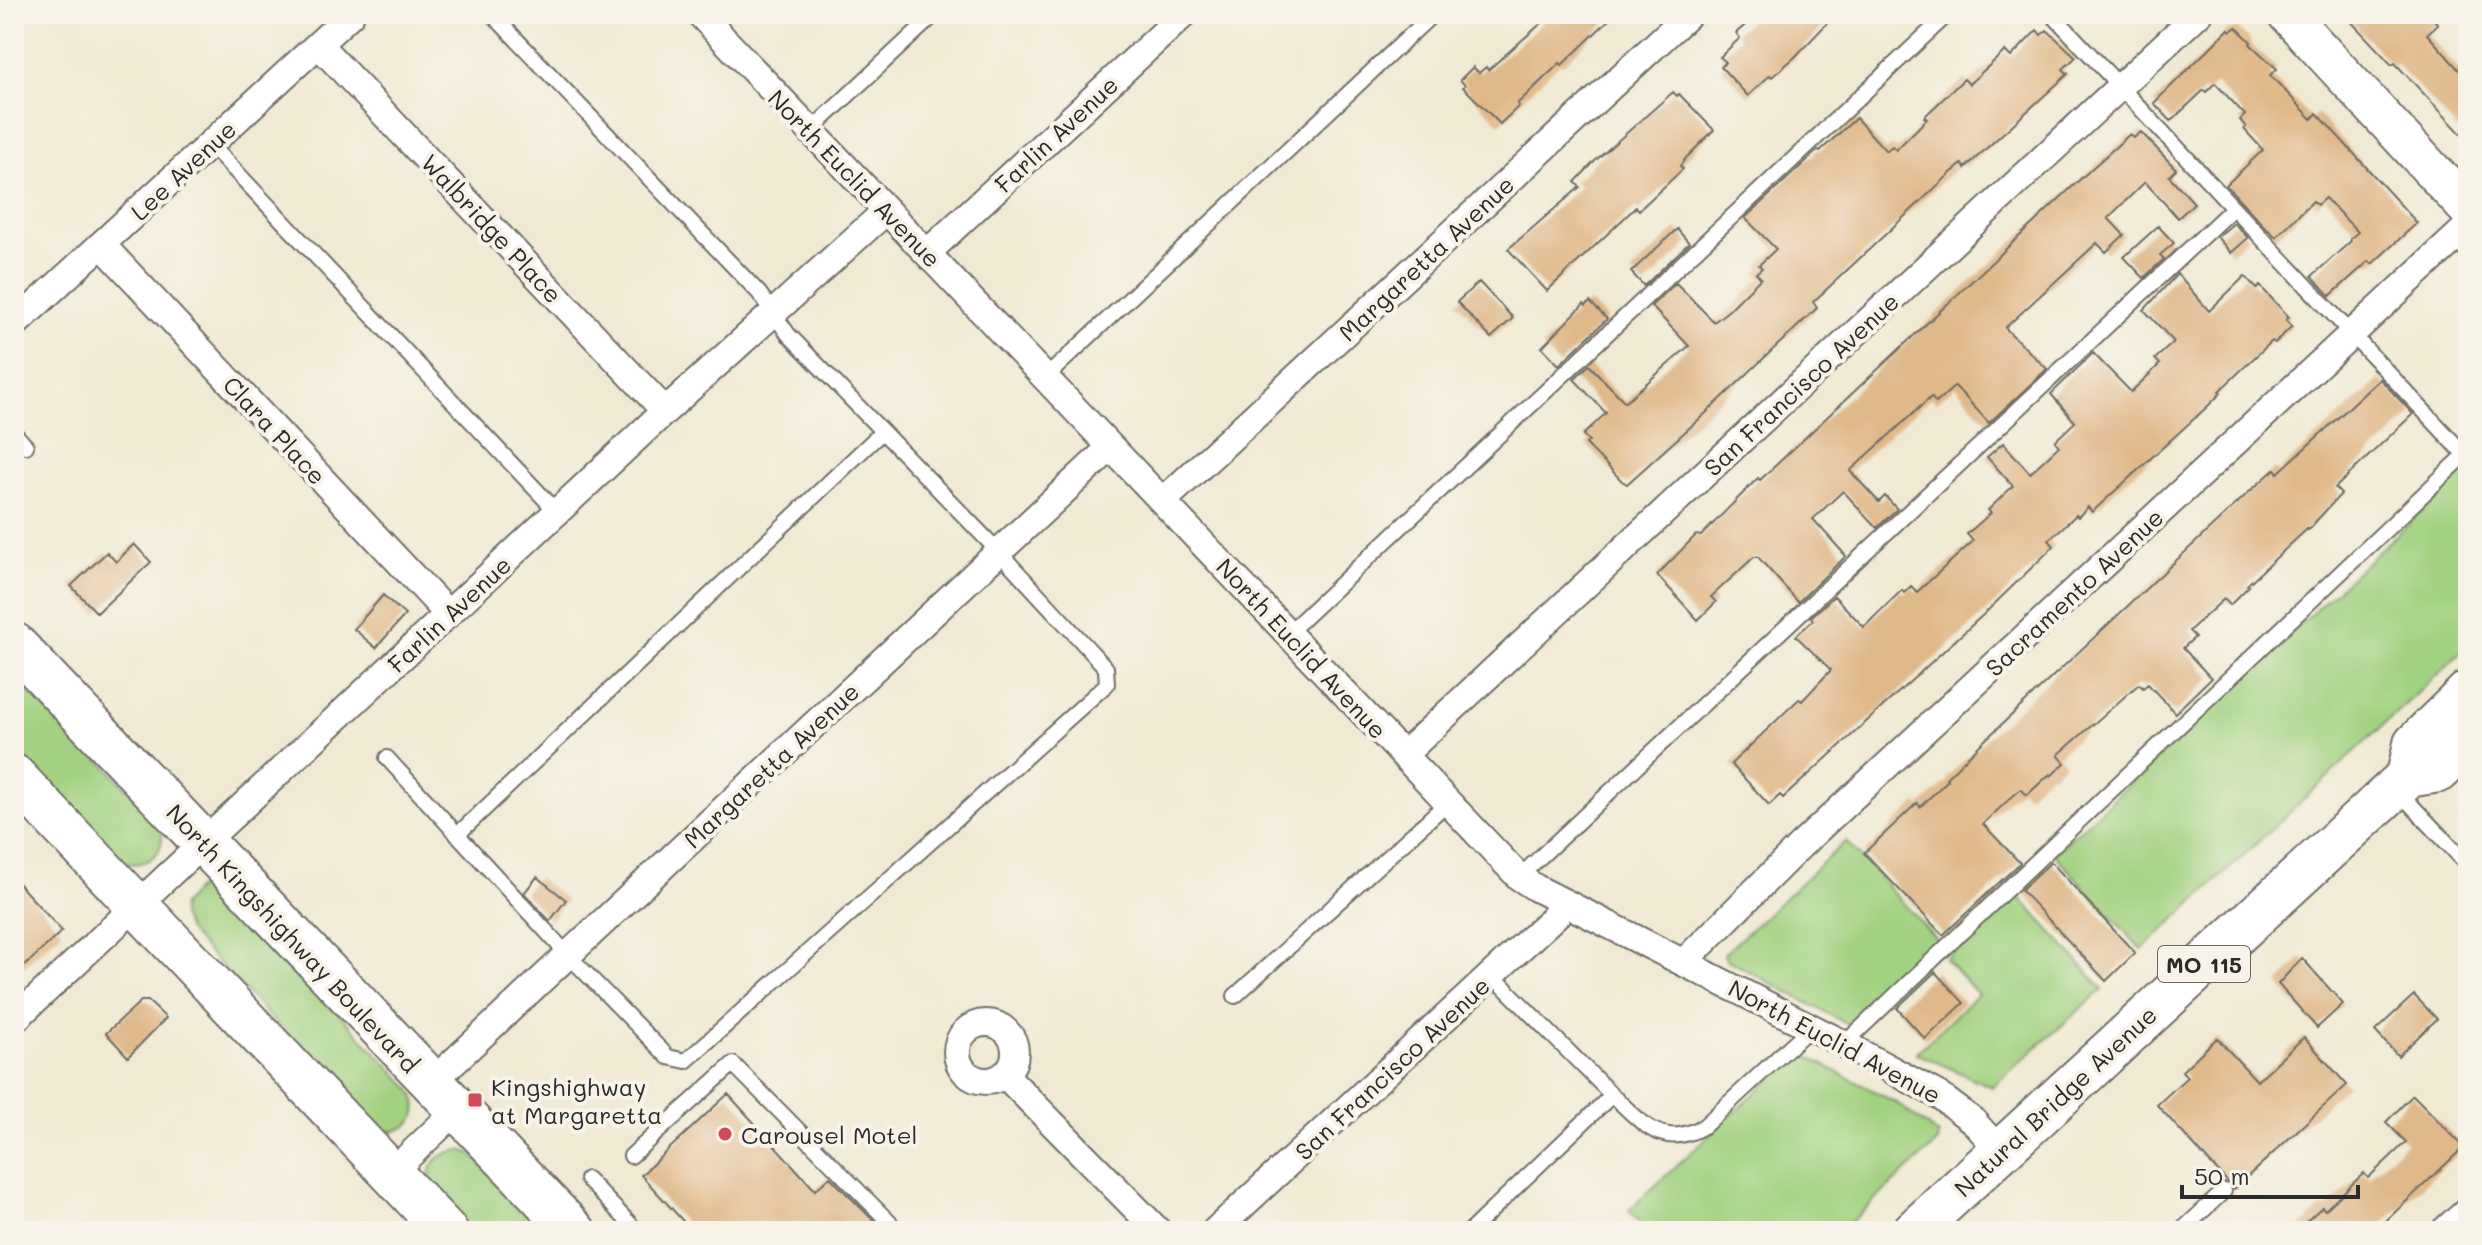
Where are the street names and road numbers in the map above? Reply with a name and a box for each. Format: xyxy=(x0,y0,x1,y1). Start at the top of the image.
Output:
street label: Farlin Avenue xyxy=(988,69,1124,199)
street label: North Euclid Avenue xyxy=(762,82,948,274)
street label: Lee Avenue xyxy=(124,113,242,227)
street label: Walbridge Place xyxy=(415,147,569,309)
street label: Margaretta Avenue xyxy=(1332,169,1520,347)
street label: San Francisco Avenue xyxy=(1697,286,1905,482)
street label: Clara Place xyxy=(217,369,333,491)
street label: Sacramento Avenue xyxy=(1978,501,2170,683)
street label: Farlin Avenue xyxy=(381,549,517,679)
street label: North Euclid Avenue xyxy=(1210,551,1394,745)
street label: Margaretta Avenue xyxy=(677,676,865,854)
street label: North Kingshighway Boulevard xyxy=(160,797,426,1079)
road number: MO 115 xyxy=(2158,946,2250,982)
street label: San Francisco Avenue xyxy=(1288,970,1496,1166)
street label: North Euclid Avenue xyxy=(1724,972,1946,1110)
street label: Natural Bridge Avenue xyxy=(1947,999,2163,1203)

